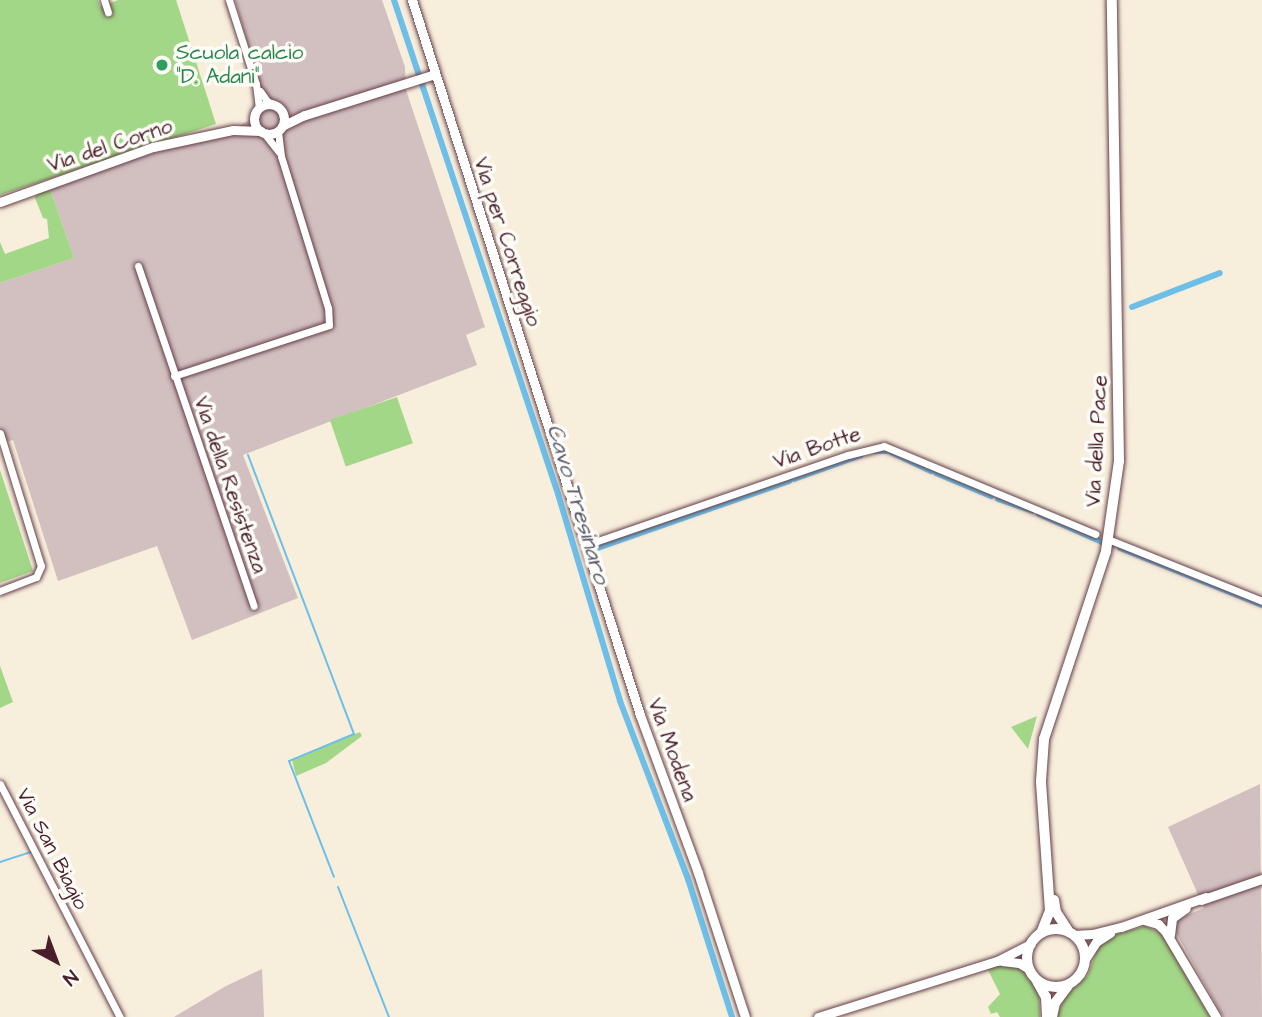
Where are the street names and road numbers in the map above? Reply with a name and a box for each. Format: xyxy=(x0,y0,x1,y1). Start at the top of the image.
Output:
street label: Via del Corno xyxy=(44,114,176,178)
street label: Via per Correggio xyxy=(468,154,546,330)
street label: Via della Pace xyxy=(1081,374,1113,508)
street label: Via della Resistenza xyxy=(188,393,272,577)
street label: Via Botte xyxy=(770,421,864,475)
street label: Via Modena xyxy=(642,695,702,805)
street label: Via San Biagio xyxy=(11,784,93,914)

